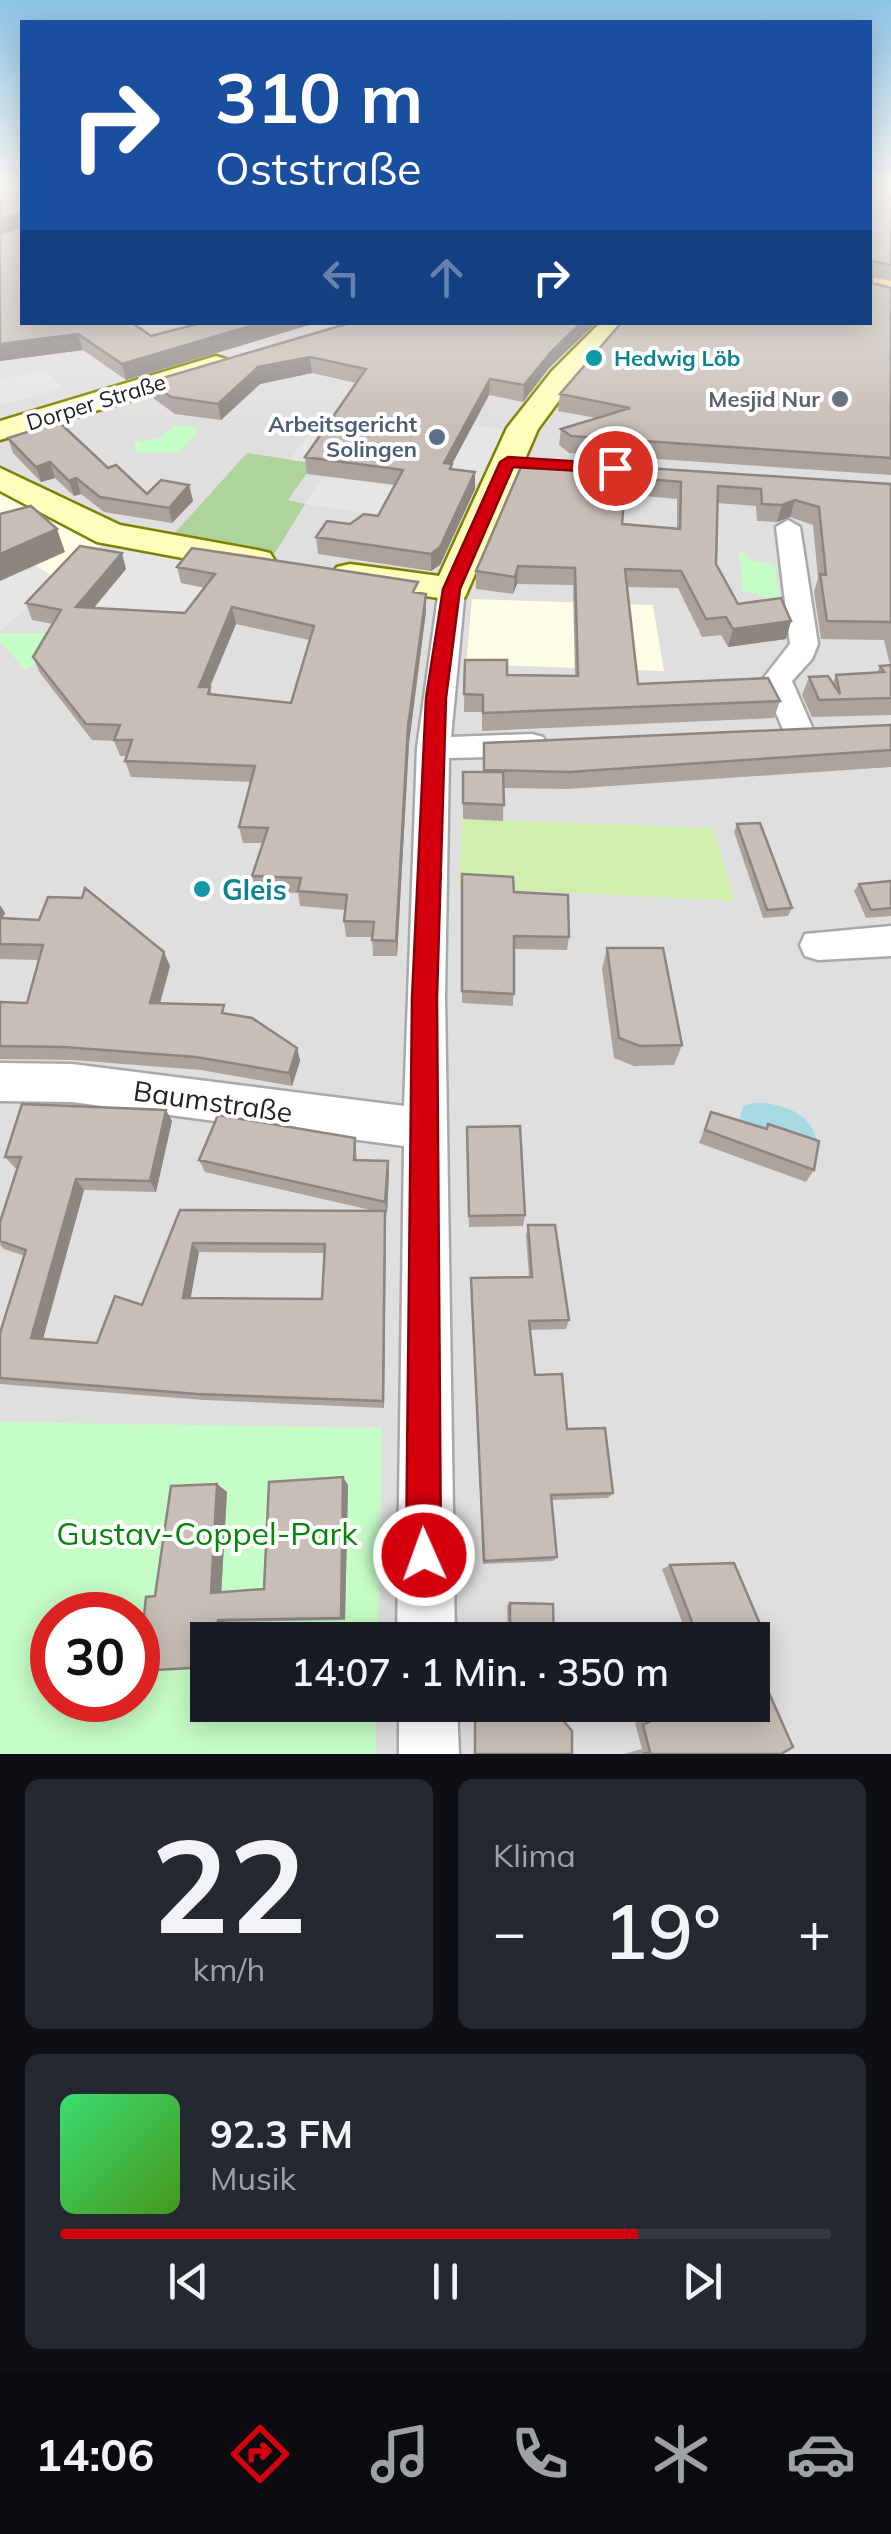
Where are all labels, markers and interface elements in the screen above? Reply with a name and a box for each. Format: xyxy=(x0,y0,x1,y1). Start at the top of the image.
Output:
text: 310 m xyxy=(215,53,423,141)
icon: right xyxy=(50,60,180,190)
text: Oststraße xyxy=(215,140,422,196)
icon: left xyxy=(314,250,369,305)
icon: ahead xyxy=(419,250,474,305)
icon: right xyxy=(524,250,579,305)
place label: Hedwig Löb xyxy=(614,344,740,372)
marker: Hedwig Löb xyxy=(583,347,605,369)
street label: Dorper Straße xyxy=(23,368,169,436)
place label: Mesjid Nur xyxy=(708,385,820,413)
marker: Mesjid Nur xyxy=(829,388,851,410)
place label: Arbeitsgericht Solingen xyxy=(268,410,417,463)
marker: Arbeitsgericht Solingen xyxy=(426,426,448,448)
pin xyxy=(573,426,658,511)
icon: arrive xyxy=(588,441,643,496)
place label: Gleis xyxy=(222,872,287,907)
marker: Gleis xyxy=(191,878,213,900)
street label: Baumstraße xyxy=(131,1073,295,1129)
position arrow xyxy=(372,1503,476,1607)
park label: Gustav-Coppel-Park xyxy=(56,1513,358,1553)
speed limit sign: 30 xyxy=(30,1592,160,1722)
text: 14:07 · 1 Min. · 350 m xyxy=(291,1648,669,1696)
text: 22 xyxy=(151,1802,307,1966)
text: Klima xyxy=(493,1835,576,1875)
text: 19° xyxy=(603,1884,721,1978)
text: − xyxy=(493,1897,526,1966)
text: + xyxy=(798,1897,831,1966)
text: km/h xyxy=(193,1949,265,1989)
text: 92.3 FM xyxy=(210,2110,353,2158)
text: Musik xyxy=(210,2158,296,2198)
icon: previous xyxy=(161,2254,216,2309)
icon: pause xyxy=(418,2254,473,2309)
icon: next xyxy=(675,2254,730,2309)
icon: directions xyxy=(225,2419,295,2489)
icon: music xyxy=(365,2419,435,2489)
icon: phone xyxy=(505,2419,575,2489)
icon: climate xyxy=(646,2419,716,2489)
icon: car xyxy=(786,2419,856,2489)
text: 14:06 xyxy=(35,2426,154,2482)

